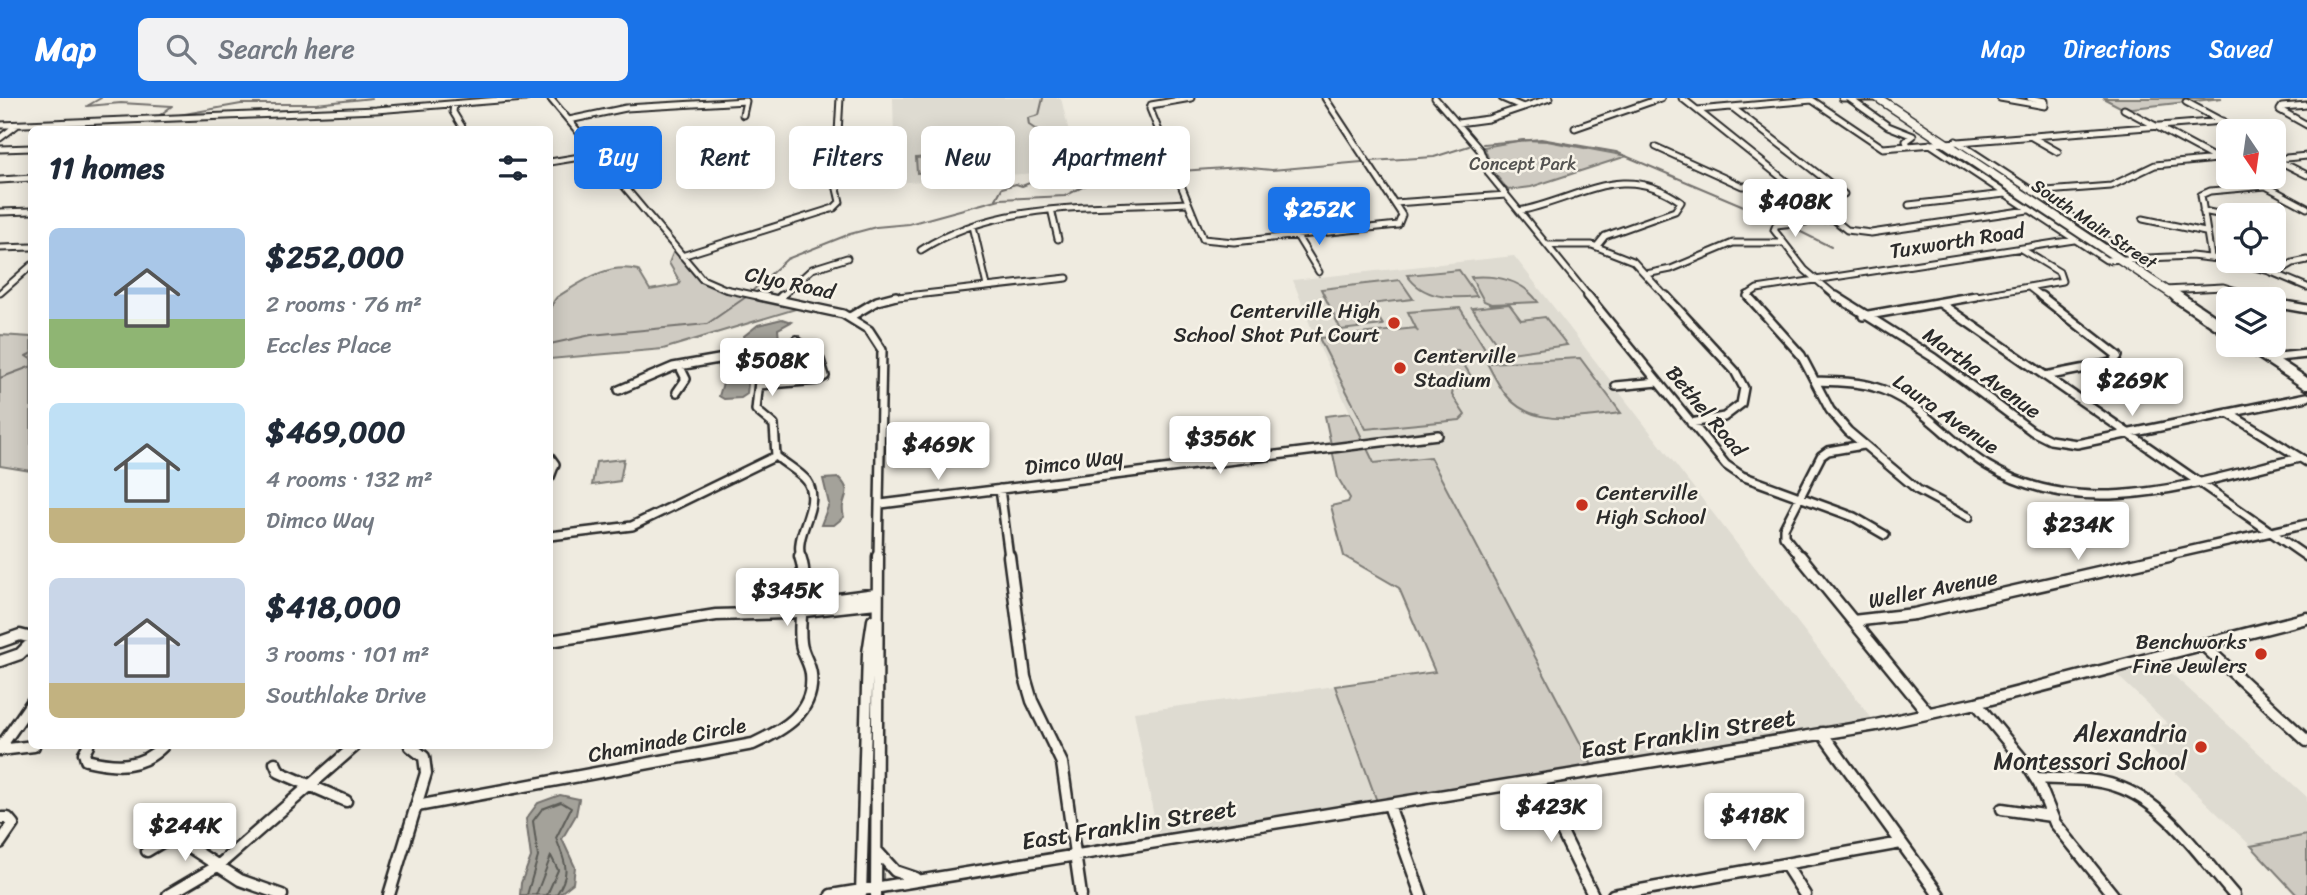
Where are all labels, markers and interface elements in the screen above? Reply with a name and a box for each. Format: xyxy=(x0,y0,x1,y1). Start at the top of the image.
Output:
search box xyxy=(138,18,628,81)
text: Map xyxy=(35,20,96,78)
text: Search here xyxy=(218,26,355,72)
text: Map xyxy=(1981,28,2025,70)
text: Directions xyxy=(2063,28,2171,70)
text: Saved xyxy=(2209,28,2272,70)
icon: search xyxy=(162,30,200,68)
north arrow xyxy=(2216,119,2286,189)
map controls xyxy=(2216,119,2286,357)
chip: Buy xyxy=(574,126,662,189)
chip: Rent xyxy=(676,126,775,189)
chip: Filters xyxy=(789,126,907,189)
chip: New xyxy=(921,126,1015,189)
chip: Apartment xyxy=(1029,126,1190,189)
text: 11 homes xyxy=(49,141,164,195)
park label: Concept Park xyxy=(1469,148,1577,180)
icon: filters xyxy=(494,149,532,187)
street label: South Main Street xyxy=(2025,170,2164,278)
pin: $408K xyxy=(1746,180,1844,239)
text: $408K xyxy=(1759,181,1831,222)
pin: $252K xyxy=(1270,188,1368,247)
text: $252K xyxy=(1284,189,1354,230)
button: locate xyxy=(2216,203,2286,273)
street label: Tuxworth Road xyxy=(1887,211,2029,270)
text: $252,000 xyxy=(266,230,404,284)
street label: Clyo Road xyxy=(741,255,840,311)
icon: home xyxy=(105,256,189,340)
text: 2 rooms · 76 m² xyxy=(266,284,422,325)
button: layers xyxy=(2216,287,2286,357)
place label: Centerville High School Shot Put Court xyxy=(1174,292,1380,354)
marker: Centerville High School Shot Put Court xyxy=(1386,315,1402,331)
street label: Martha Avenue xyxy=(1914,317,2050,429)
text: Eccles Place xyxy=(266,325,391,366)
place label: Centerville Stadium xyxy=(1414,337,1516,399)
pin: $508K xyxy=(723,338,821,398)
text: $508K xyxy=(736,340,808,381)
street label: Bethel Road xyxy=(1656,356,1758,467)
pin: $269K xyxy=(2083,358,2181,418)
marker: Centerville Stadium xyxy=(1392,360,1408,376)
text: $269K xyxy=(2097,360,2167,401)
street label: Laura Avenue xyxy=(1885,363,2007,465)
text: $469,000 xyxy=(266,405,405,459)
pin: $356K xyxy=(1171,416,1269,476)
text: $356K xyxy=(1185,418,1255,459)
pin: $469K xyxy=(889,422,987,482)
text: $469K xyxy=(902,424,974,465)
icon: home xyxy=(105,431,189,515)
street label: Dimco Way xyxy=(1023,437,1126,487)
text: 4 rooms · 132 m² xyxy=(266,459,433,500)
place label: Centerville High School xyxy=(1596,474,1707,536)
marker: Centerville High School xyxy=(1574,497,1590,513)
text: Dimco Way xyxy=(266,500,374,541)
pin: $234K xyxy=(2029,503,2127,562)
text: $234K xyxy=(2043,504,2113,545)
street label: Weller Avenue xyxy=(1865,558,2001,620)
pin: $345K xyxy=(738,568,836,628)
text: $345K xyxy=(752,570,822,611)
text: $418,000 xyxy=(266,580,401,634)
icon: home xyxy=(105,606,189,690)
place label: Benchworks Fine Jewlers xyxy=(2133,623,2247,685)
text: 3 rooms · 101 m² xyxy=(266,634,430,675)
marker: Benchworks Fine Jewlers xyxy=(2253,646,2269,662)
text: Southlake Drive xyxy=(266,675,426,716)
street label: East Franklin Street xyxy=(1578,696,1798,772)
street label: Chaminade Circle xyxy=(585,706,749,774)
place label: Alexandria Montessori School xyxy=(1993,712,2188,782)
marker: Alexandria Montessori School xyxy=(2193,739,2209,755)
pin: $423K xyxy=(1502,784,1600,844)
text: $423K xyxy=(1516,786,1586,827)
street label: East Franklin Street xyxy=(1019,787,1239,863)
pin: $418K xyxy=(1705,794,1803,853)
text: $418K xyxy=(1720,795,1788,836)
pin: $244K xyxy=(136,804,234,863)
text: $244K xyxy=(149,805,221,846)

